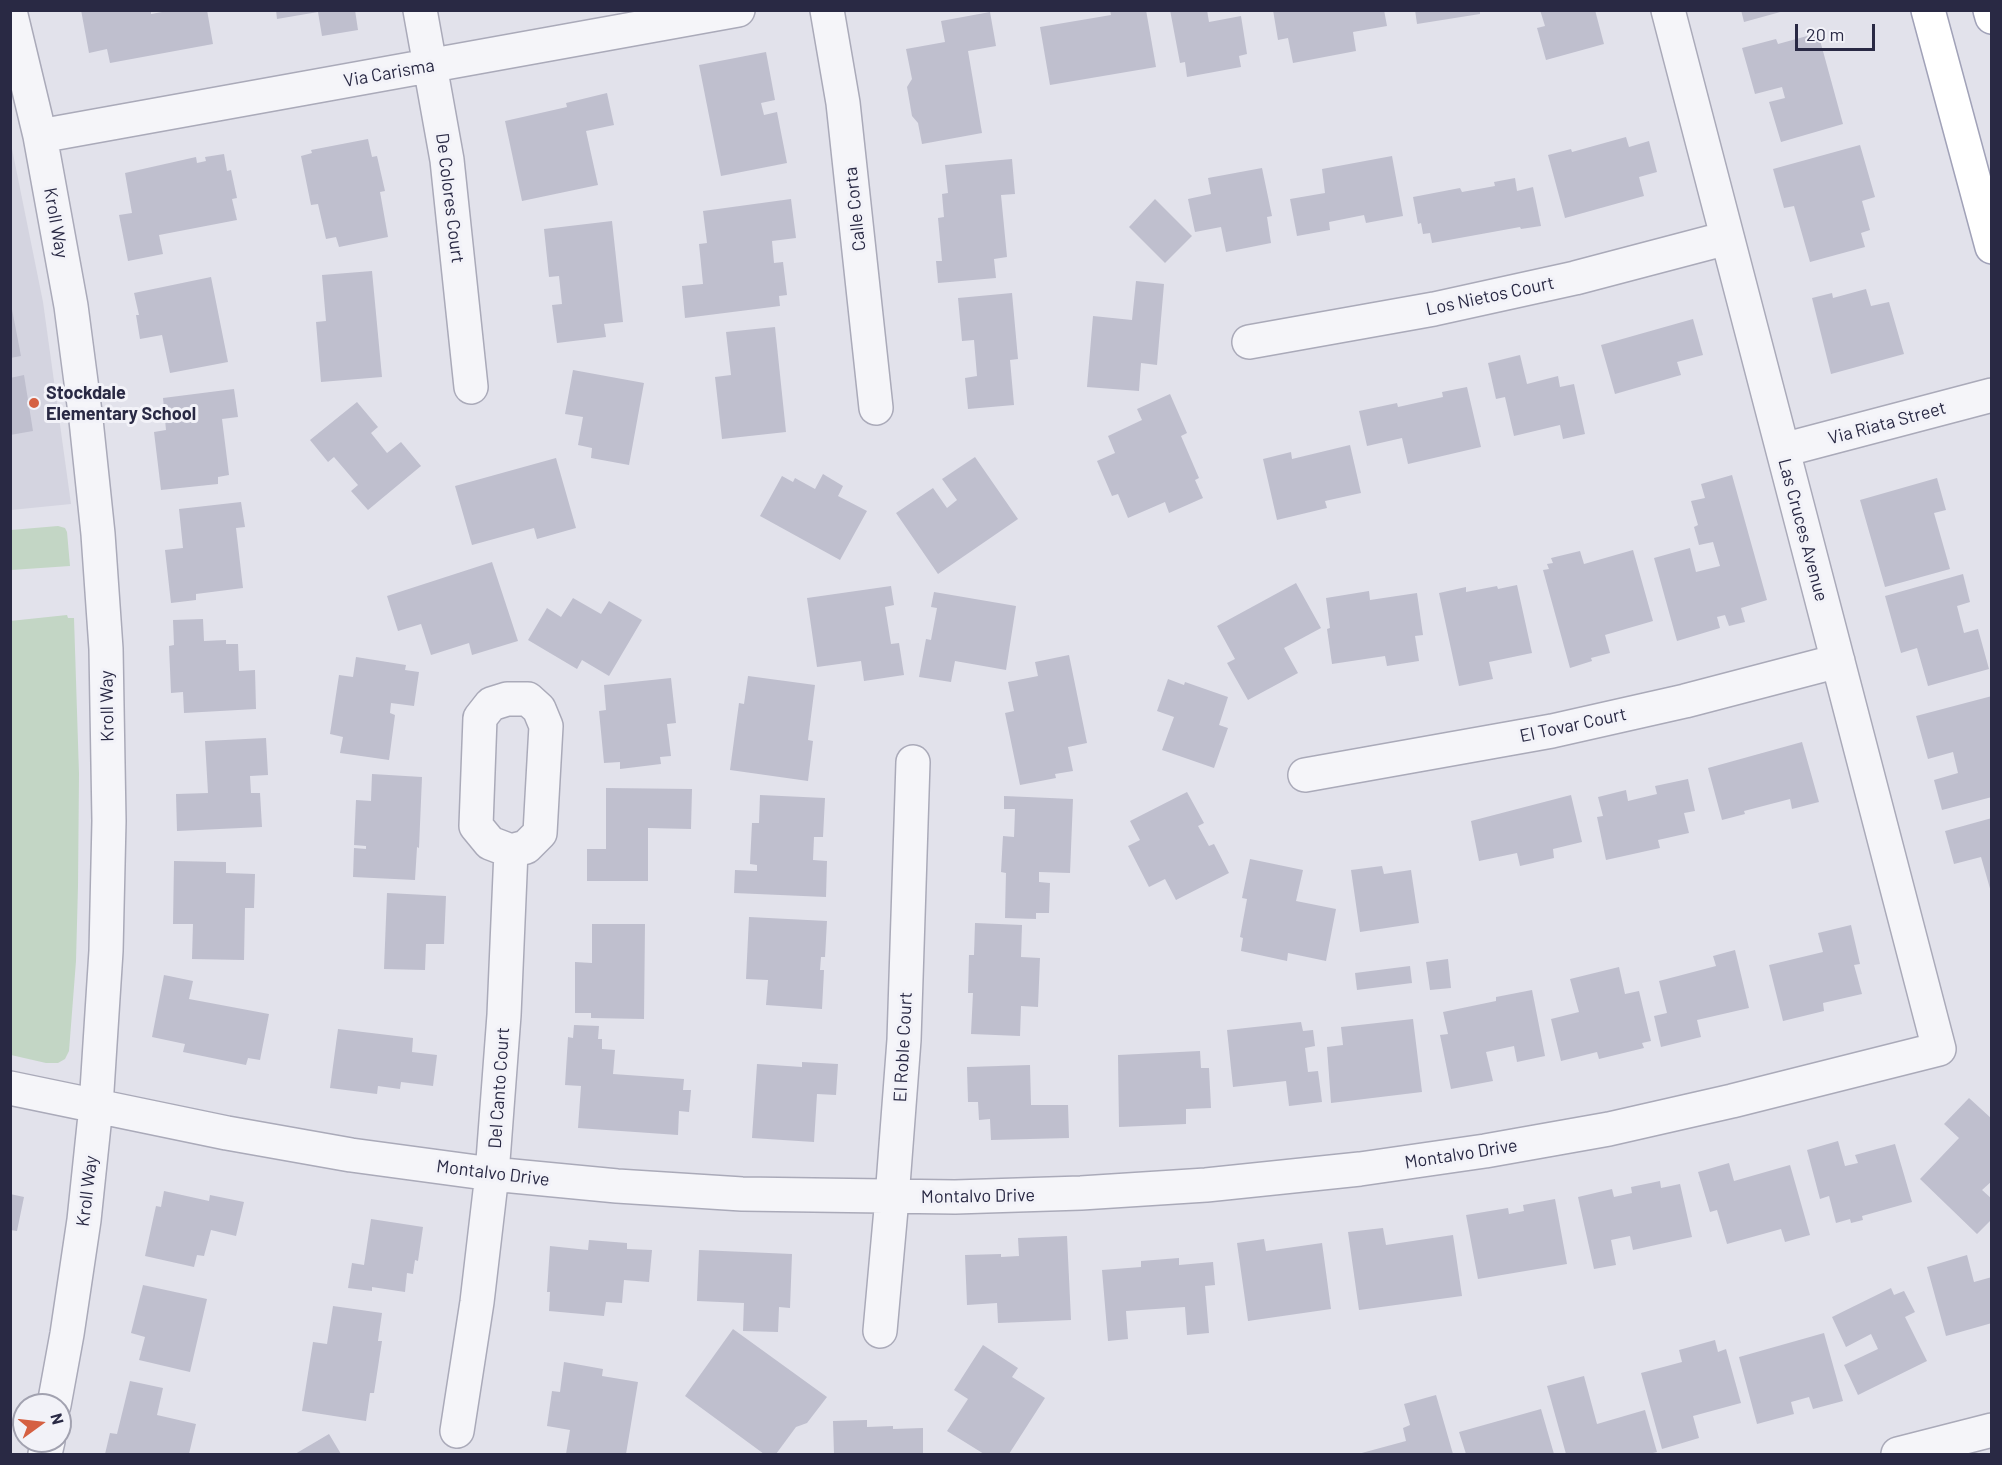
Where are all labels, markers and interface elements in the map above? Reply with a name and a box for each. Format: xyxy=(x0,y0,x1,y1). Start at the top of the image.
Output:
scale bar xyxy=(1798,12,1878,50)
text: 20 m xyxy=(1806,23,1844,45)
street label: Via Carisma xyxy=(342,54,436,92)
street label: De Colores Court xyxy=(431,132,469,264)
street label: Calle Corta xyxy=(840,166,870,252)
street label: Kroll Way xyxy=(39,186,73,260)
street label: Los Nietos Court xyxy=(1424,272,1556,320)
place label: Stockdale Elementary School xyxy=(46,382,196,424)
marker: Stockdale Elementary School xyxy=(27,396,41,410)
street label: Via Riata Street xyxy=(1826,397,1948,449)
street label: Las Cruces Avenue xyxy=(1774,456,1832,604)
street label: Kroll Way xyxy=(96,670,118,742)
street label: El Tovar Court xyxy=(1518,703,1628,747)
street label: El Roble Court xyxy=(889,991,917,1103)
street label: Del Canto Court xyxy=(484,1027,514,1149)
street label: Montalvo Drive xyxy=(1403,1134,1519,1174)
street label: Kroll Way xyxy=(72,1154,102,1228)
street label: Montalvo Drive xyxy=(435,1155,551,1191)
street label: Montalvo Drive xyxy=(921,1184,1035,1208)
north arrow xyxy=(12,1393,72,1453)
text: N xyxy=(47,1411,68,1426)

